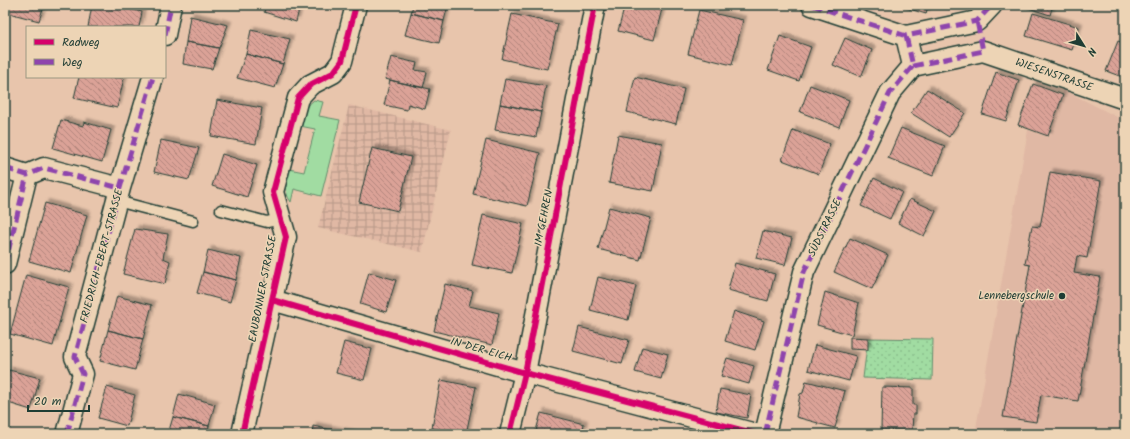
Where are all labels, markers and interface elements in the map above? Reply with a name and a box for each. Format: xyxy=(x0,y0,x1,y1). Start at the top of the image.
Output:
legend xyxy=(26,26,166,78)
north arrow xyxy=(1064,26,1104,66)
text: Radweg xyxy=(62,33,100,52)
text: N xyxy=(1082,43,1100,60)
text: Weg xyxy=(62,53,83,72)
street label: WIESENSTRASSE xyxy=(1013,53,1096,97)
street label: FRIEDRICH-EBERT-STRASSE xyxy=(75,186,129,325)
street label: IM GEHREN xyxy=(530,188,558,248)
street label: SÜDSTRASSE xyxy=(803,196,847,260)
street label: EAUBONNER STRASSE xyxy=(244,233,282,344)
place label: Lennebergschule xyxy=(978,287,1054,305)
marker: Lennebergschule xyxy=(1057,291,1067,301)
street label: IN DER EICH xyxy=(448,333,514,367)
scale bar xyxy=(28,387,89,413)
text: 20 m xyxy=(34,392,62,411)

